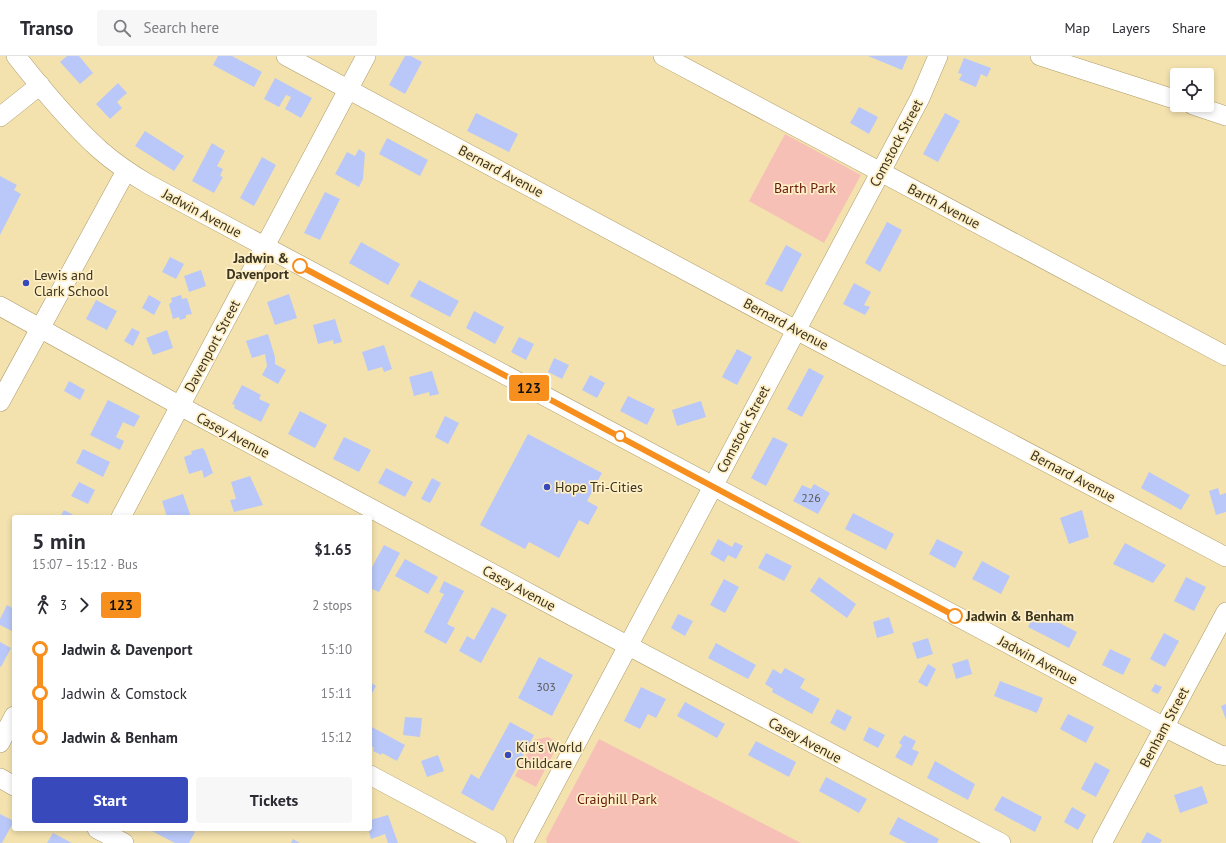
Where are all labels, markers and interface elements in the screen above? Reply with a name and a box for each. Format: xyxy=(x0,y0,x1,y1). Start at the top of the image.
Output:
search box xyxy=(97,10,377,46)
text: Transo xyxy=(20,16,73,40)
icon: search xyxy=(111,17,133,39)
text: Search here xyxy=(143,18,219,37)
text: Map xyxy=(1064,19,1090,37)
text: Layers xyxy=(1112,19,1150,37)
text: Share xyxy=(1172,19,1206,37)
map controls xyxy=(1170,68,1214,112)
button: locate xyxy=(1170,68,1214,112)
street label: Comstock Street xyxy=(865,96,927,190)
street label: Bernard Avenue xyxy=(455,141,547,201)
park label: Barth Park xyxy=(774,179,836,197)
street label: Barth Avenue xyxy=(905,179,983,233)
street label: Jadwin Avenue xyxy=(158,184,245,241)
place label: Jadwin & Davenport xyxy=(226,249,289,283)
marker: Jadwin & Davenport xyxy=(292,258,308,274)
place label: Lewis and Clark School xyxy=(34,266,108,300)
marker: Lewis and Clark School xyxy=(21,278,31,288)
street label: Bernard Avenue xyxy=(740,294,832,354)
street label: Davenport Street xyxy=(180,297,244,395)
line badge: 123 xyxy=(506,375,552,401)
text: 123 xyxy=(517,379,541,397)
street label: Comstock Street xyxy=(712,382,774,476)
street label: Casey Avenue xyxy=(193,408,273,462)
unlabelled marker xyxy=(614,430,626,442)
street label: Bernard Avenue xyxy=(1027,446,1119,506)
place label: Hope Tri-Cities xyxy=(555,478,643,496)
marker: Hope Tri-Cities xyxy=(542,482,552,492)
house number: 226 xyxy=(801,490,821,505)
text: 5 min xyxy=(32,527,86,555)
text: $1.65 xyxy=(314,540,352,559)
text: 15:07 – 15:12 · Bus xyxy=(32,556,138,573)
street label: Casey Avenue xyxy=(479,561,559,615)
icon: walk xyxy=(32,594,54,616)
icon: forward xyxy=(73,594,95,616)
text: 123 xyxy=(109,596,133,614)
text: 3 xyxy=(60,597,67,614)
text: 2 stops xyxy=(312,597,352,614)
place label: Jadwin & Benham xyxy=(965,607,1074,625)
marker: Jadwin & Benham xyxy=(947,608,963,624)
street label: Jadwin Avenue xyxy=(994,631,1081,688)
text: Jadwin & Davenport xyxy=(62,640,192,659)
text: 15:10 xyxy=(321,641,352,658)
house number: 303 xyxy=(536,679,556,694)
text: Jadwin & Comstock xyxy=(62,684,187,703)
street label: Benham Street xyxy=(1135,684,1193,770)
text: 15:11 xyxy=(321,685,352,702)
street label: Casey Avenue xyxy=(765,713,845,767)
text: Jadwin & Benham xyxy=(62,728,178,747)
text: 15:12 xyxy=(321,729,352,746)
place label: Kid's World Childcare xyxy=(516,738,582,772)
marker: Kid's World Childcare xyxy=(503,750,513,760)
button: Start xyxy=(32,777,188,823)
button: Tickets xyxy=(196,777,352,823)
park label: Craighill Park xyxy=(577,790,657,808)

